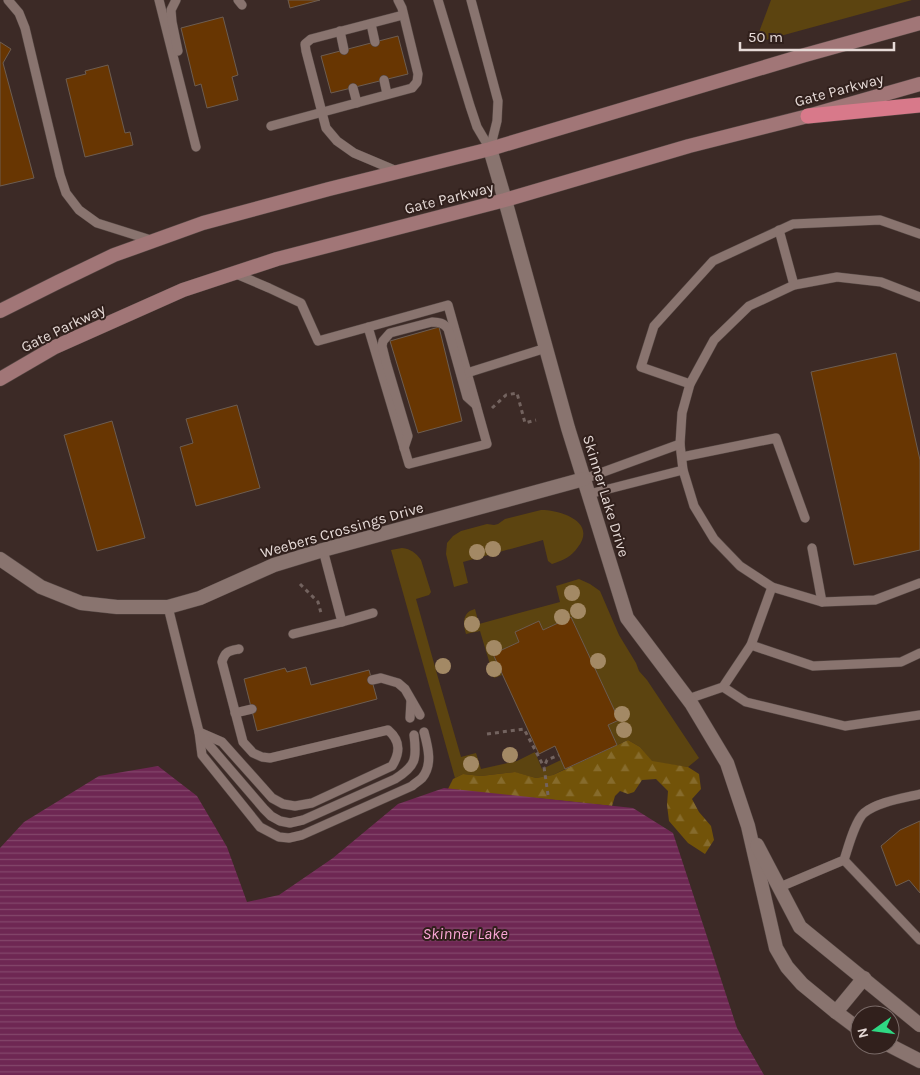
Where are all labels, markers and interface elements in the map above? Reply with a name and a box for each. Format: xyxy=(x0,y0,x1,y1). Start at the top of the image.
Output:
scale bar xyxy=(740,20,894,52)
text: 50 m xyxy=(748,28,783,46)
street label: Gate Parkway xyxy=(793,69,885,111)
street label: Gate Parkway xyxy=(402,178,496,218)
street label: Gate Parkway xyxy=(18,300,108,356)
street label: Skinner Lake Drive xyxy=(579,433,633,559)
street label: Weebers Crossings Drive xyxy=(258,498,426,562)
water label: Skinner Lake xyxy=(422,924,508,943)
north arrow xyxy=(850,1005,900,1055)
text: N xyxy=(853,1026,872,1040)

